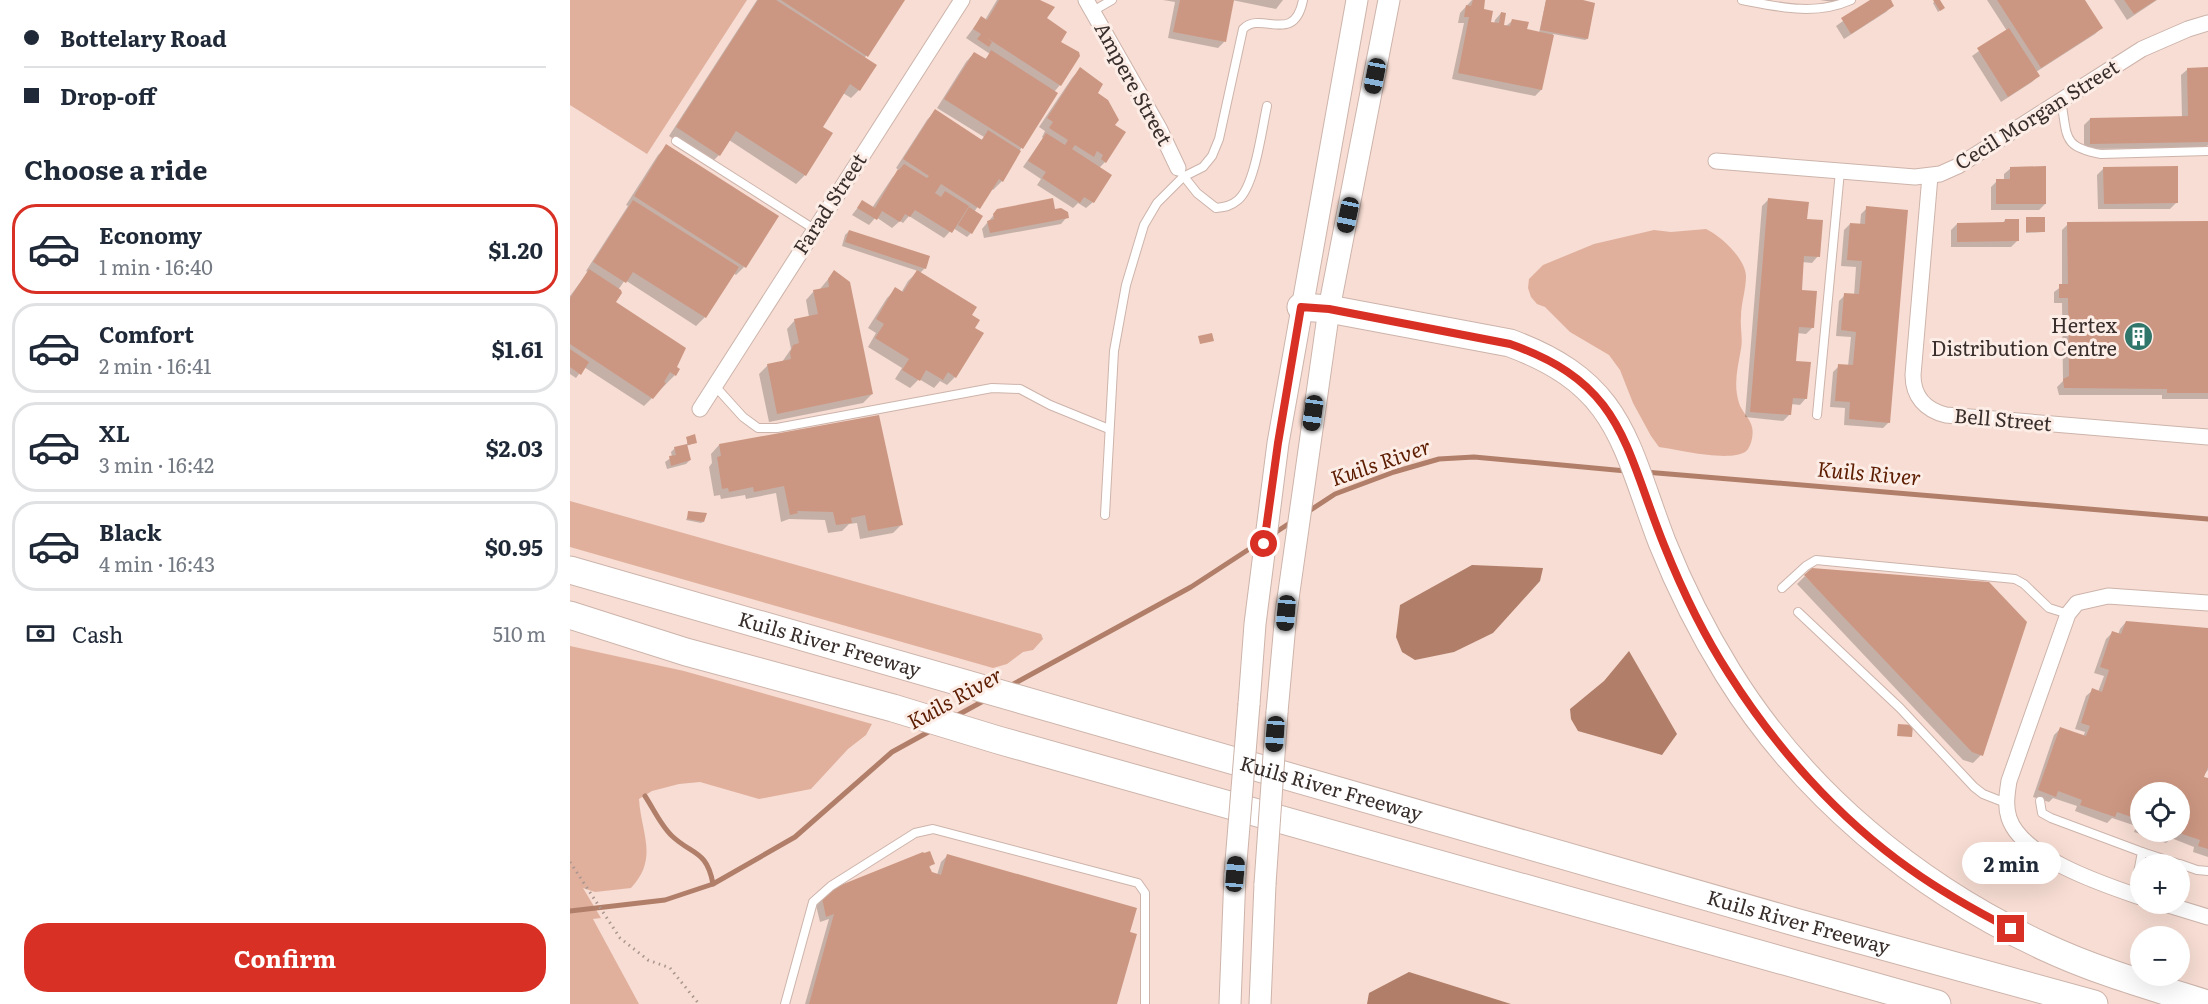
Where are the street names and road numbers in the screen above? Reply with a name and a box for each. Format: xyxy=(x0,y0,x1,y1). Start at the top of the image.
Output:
street label: Ampere Street xyxy=(1088,16,1181,150)
street label: Cecil Morgan Street xyxy=(1948,51,2124,176)
street label: Farad Street xyxy=(784,146,872,260)
street label: Bell Street xyxy=(1953,399,2053,437)
street label: Kuils River Freeway xyxy=(735,602,925,683)
street label: Kuils River Freeway xyxy=(1237,746,1427,827)
street label: Kuils River Freeway xyxy=(1704,881,1894,961)

